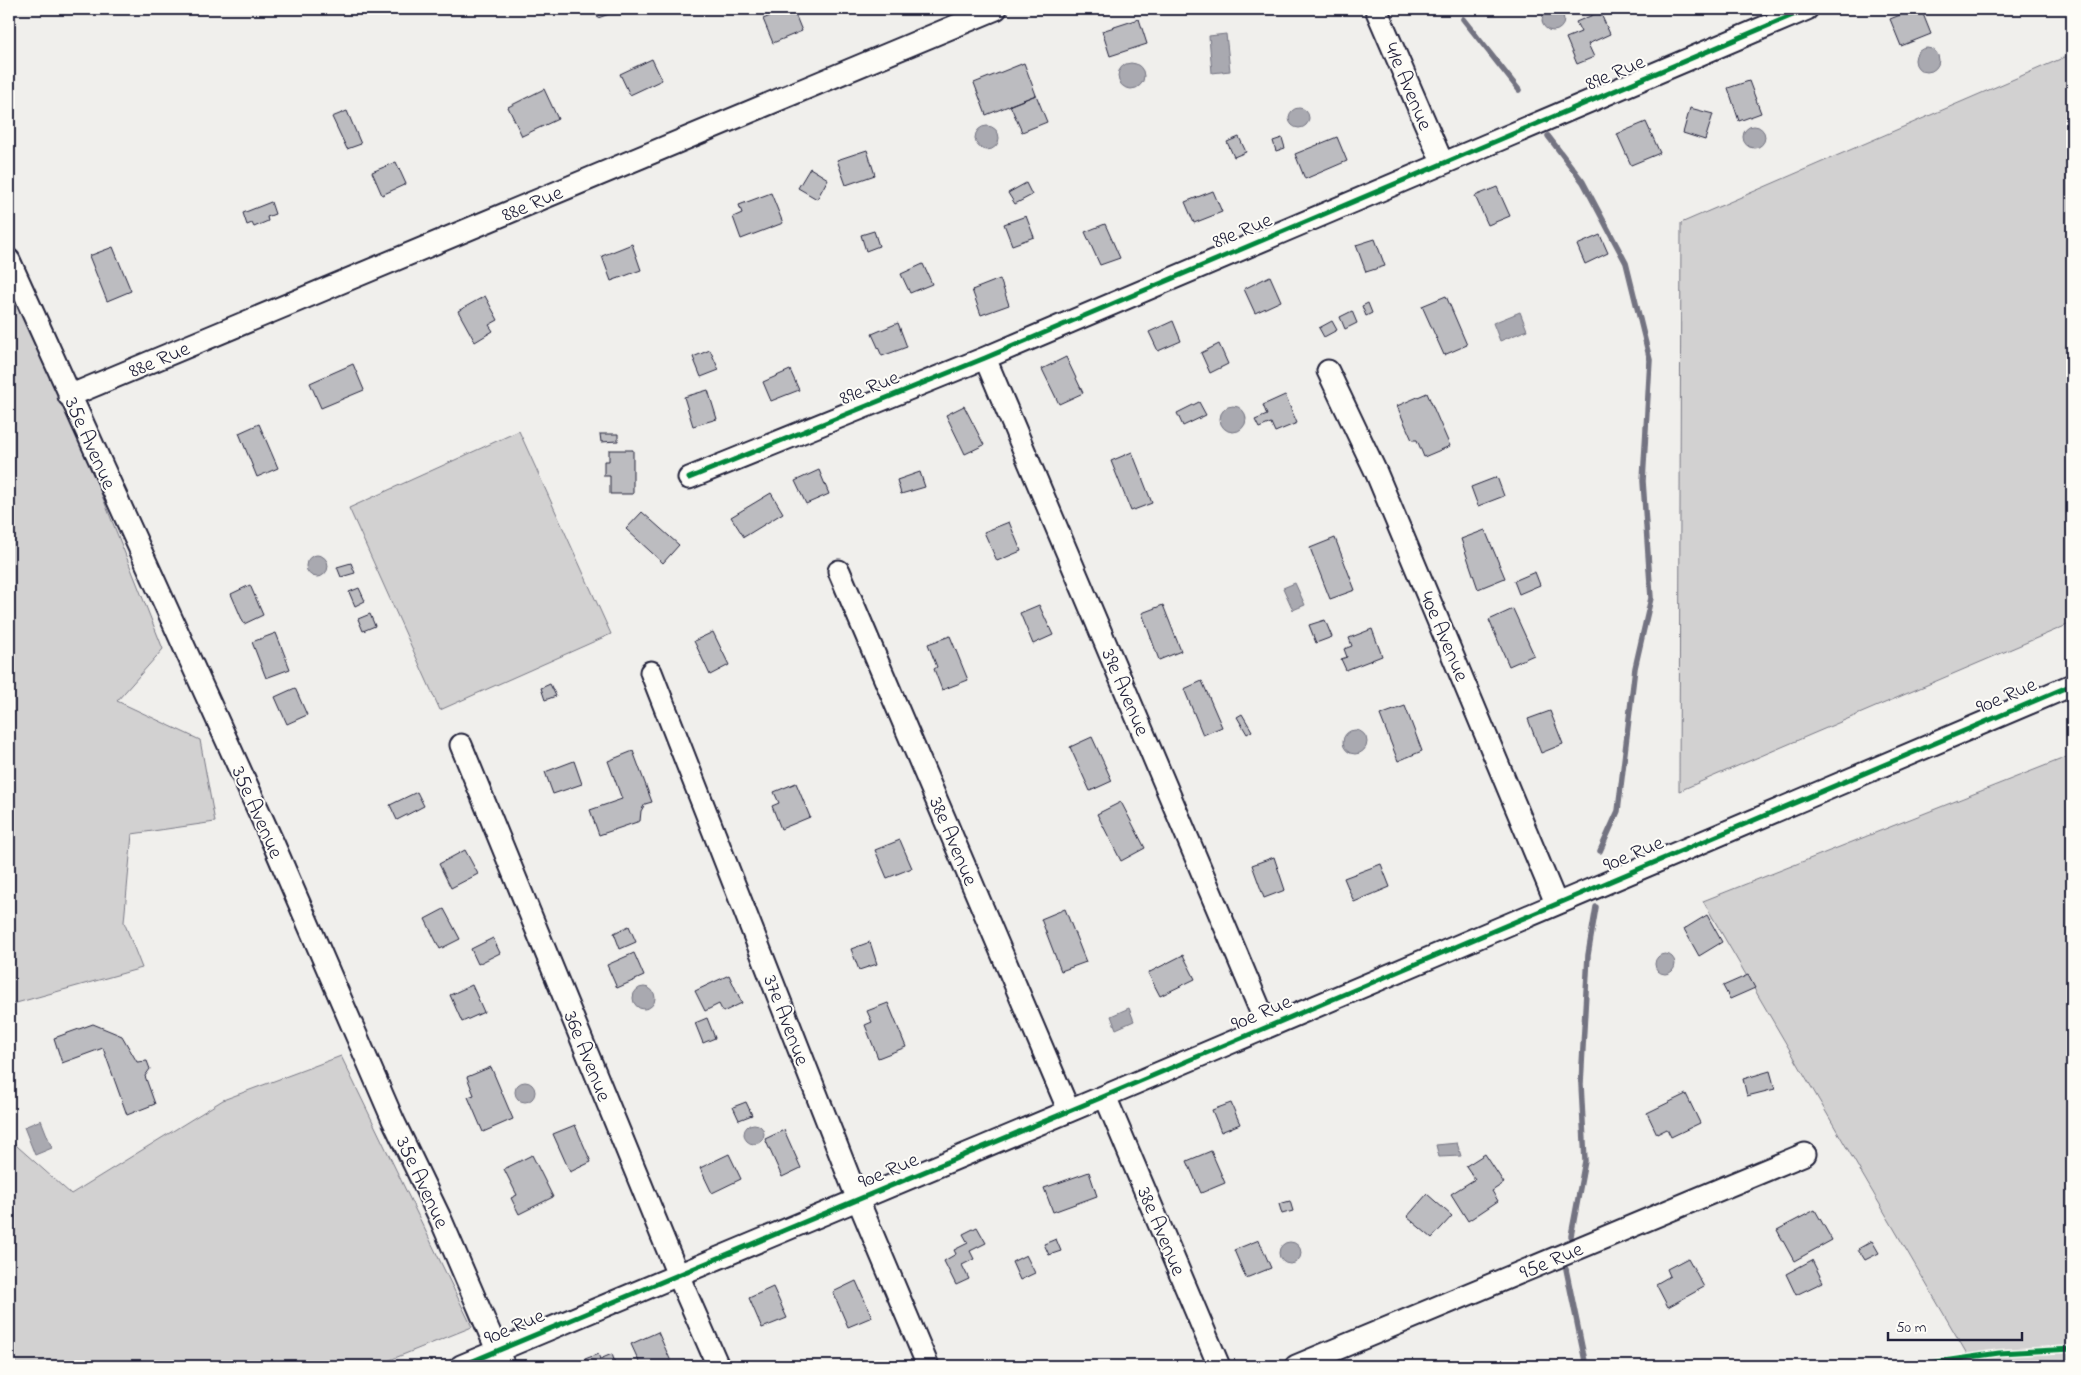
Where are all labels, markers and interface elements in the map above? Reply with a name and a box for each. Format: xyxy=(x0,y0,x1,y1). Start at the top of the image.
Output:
street label: 41e Avenue xyxy=(1375,38,1439,136)
street label: 89e Rue xyxy=(1581,48,1651,100)
street label: 88e Rue xyxy=(498,178,568,231)
street label: 89e Rue xyxy=(1208,206,1278,258)
street label: 88e Rue xyxy=(125,334,195,387)
street label: 89e Rue xyxy=(835,363,905,414)
street label: 35e Avenue xyxy=(56,393,123,495)
street label: 40e Avenue xyxy=(1411,587,1476,687)
street label: 39e Avenue xyxy=(1092,644,1156,742)
street label: 90e Rue xyxy=(1972,670,2042,723)
street label: 35e Avenue xyxy=(223,762,290,864)
street label: 38e Avenue xyxy=(920,793,985,891)
street label: 90e Rue xyxy=(1599,828,1669,881)
street label: 37e Avenue xyxy=(754,971,816,1071)
street label: 90e Rue xyxy=(1227,987,1297,1040)
street label: 36e Avenue xyxy=(554,1007,618,1107)
street label: 35e Avenue xyxy=(387,1132,456,1234)
street label: 90e Rue xyxy=(854,1145,924,1198)
street label: 38e Avenue xyxy=(1128,1183,1193,1281)
street label: 95e Rue xyxy=(1516,1235,1589,1289)
street label: 90e Rue xyxy=(480,1301,550,1354)
scale bar xyxy=(1888,1310,2022,1342)
text: 50 m xyxy=(1896,1317,1927,1339)

